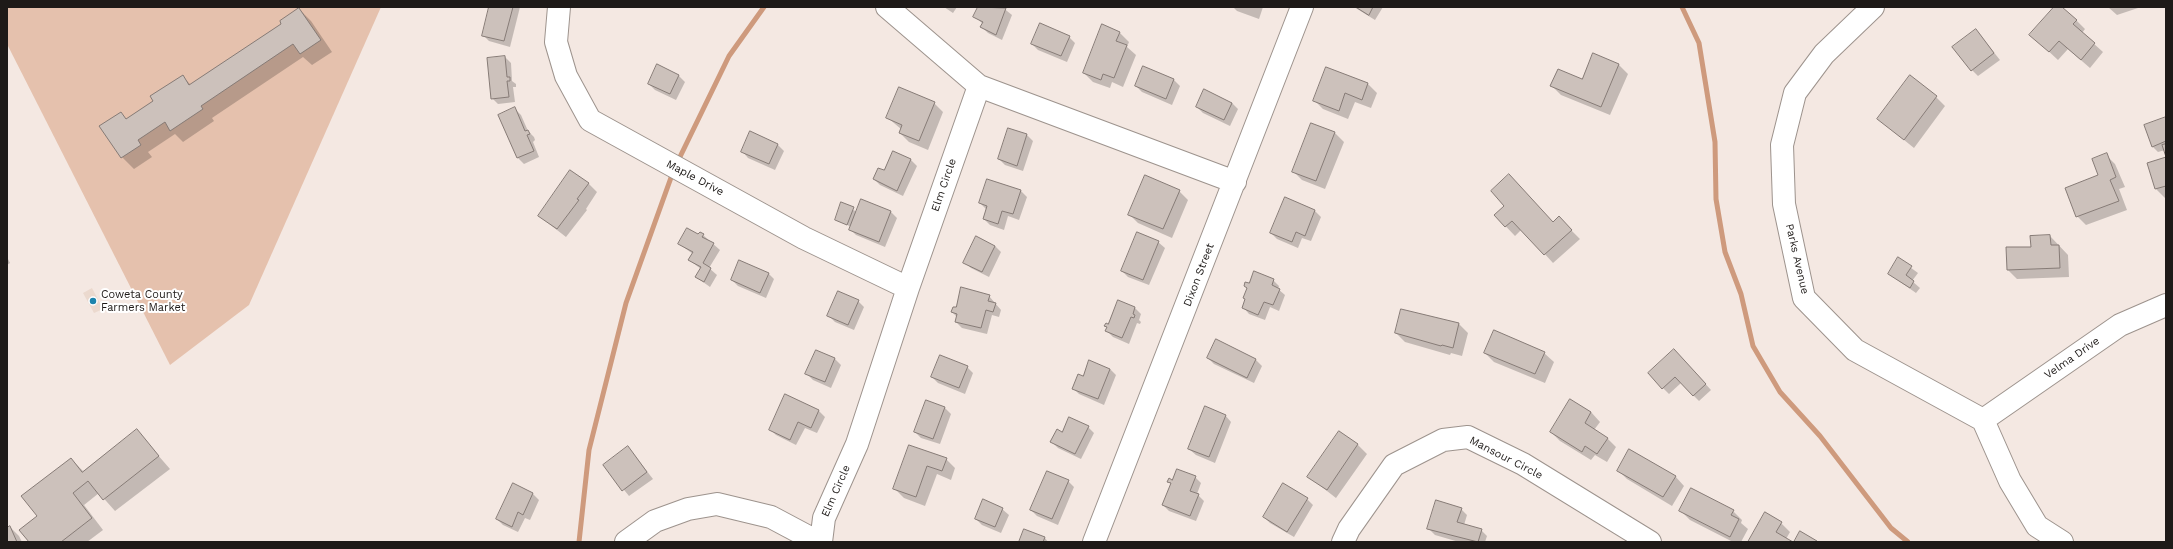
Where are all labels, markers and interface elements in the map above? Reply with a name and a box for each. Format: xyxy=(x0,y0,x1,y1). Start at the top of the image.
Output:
street label: Maple Drive xyxy=(664,157,726,199)
street label: Elm Circle xyxy=(929,157,959,213)
street label: Parks Avenue xyxy=(1782,222,1812,296)
street label: Dixon Street xyxy=(1181,241,1217,309)
place label: Coweta County Farmers Market xyxy=(101,288,185,314)
marker: Coweta County Farmers Market xyxy=(88,296,98,306)
street label: Velma Drive xyxy=(2042,334,2102,382)
street label: Mansour Circle xyxy=(1467,434,1545,482)
street label: Elm Circle xyxy=(819,463,853,519)

